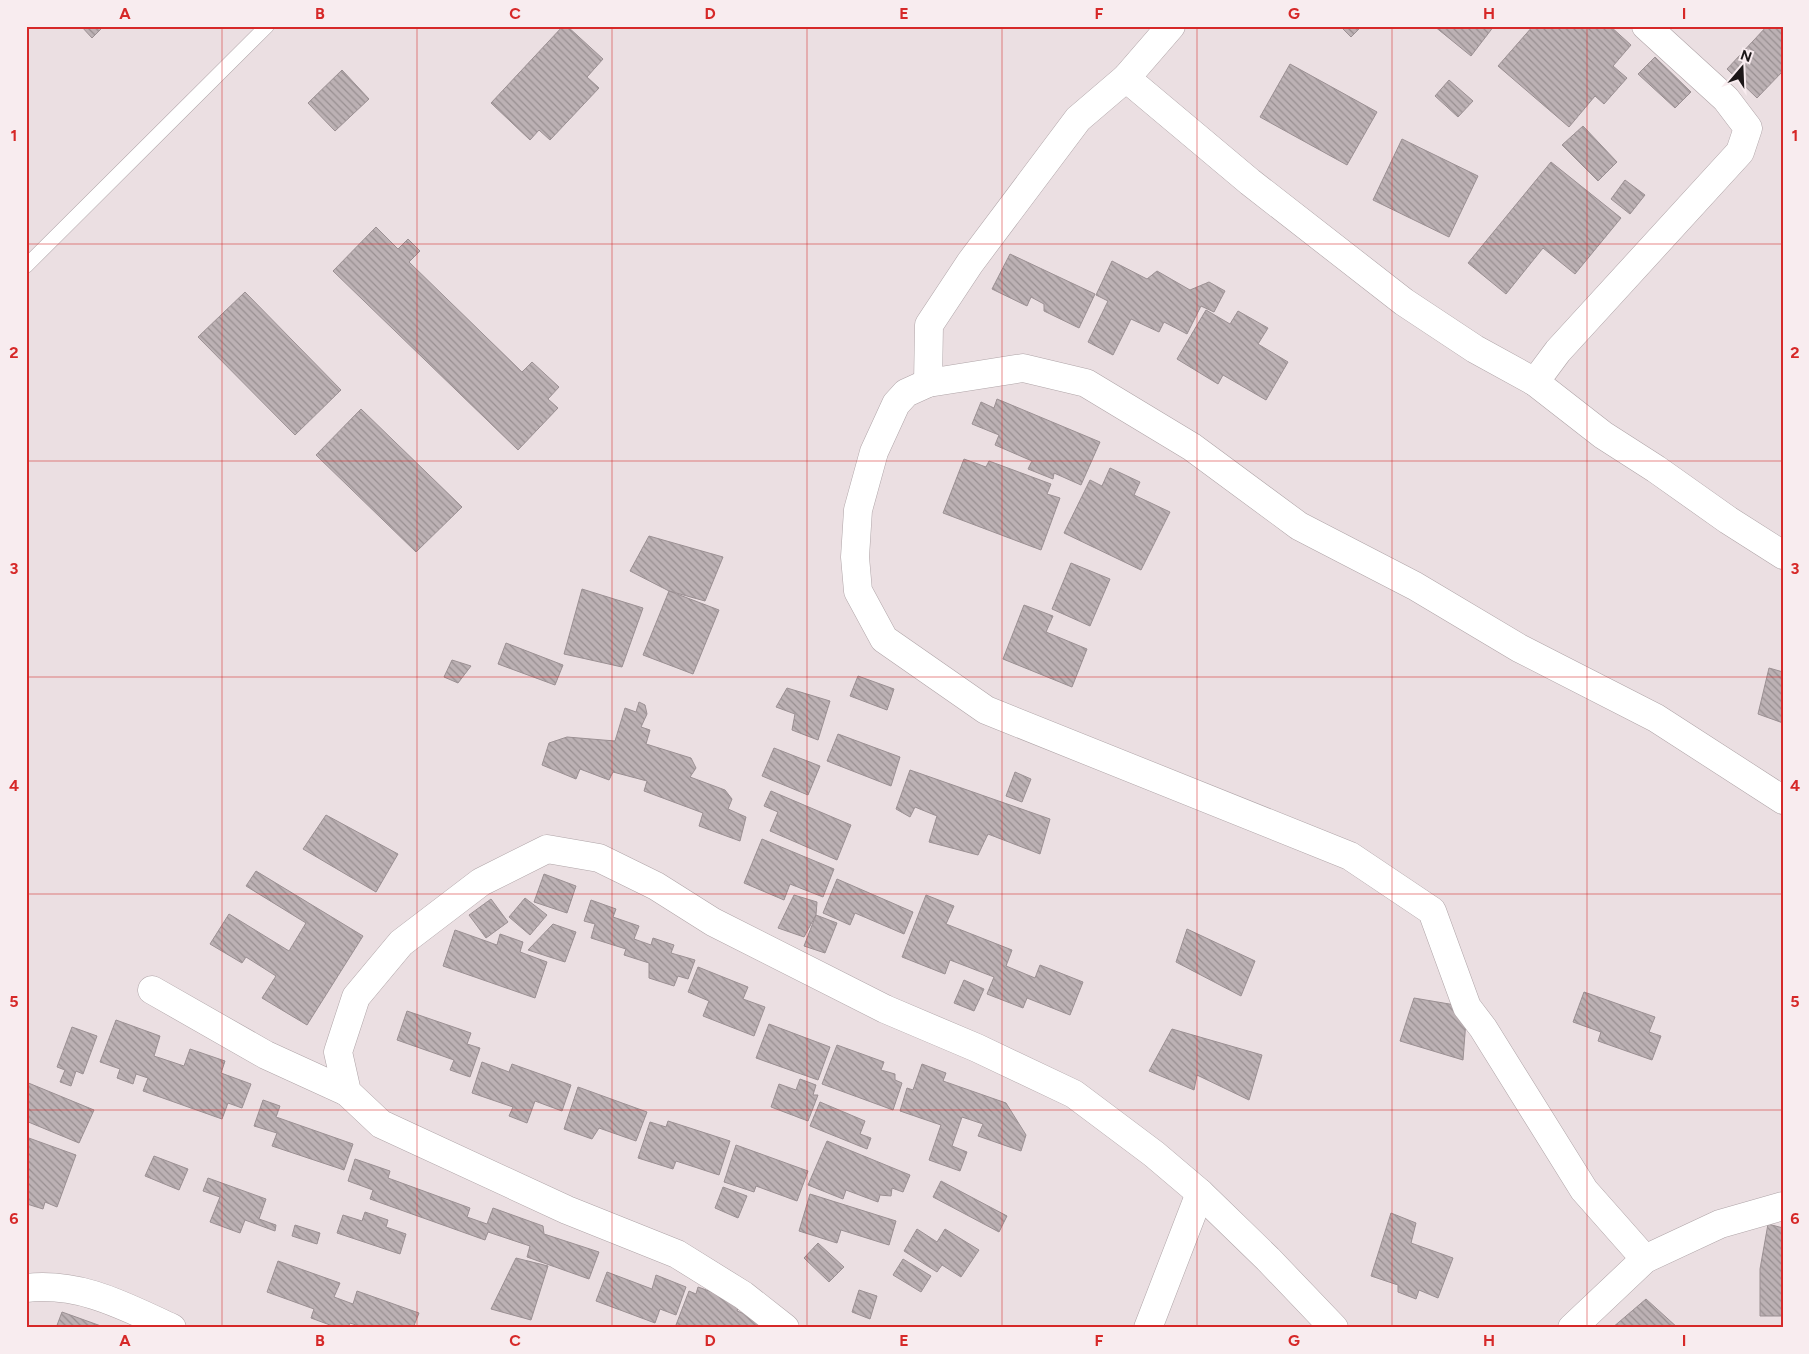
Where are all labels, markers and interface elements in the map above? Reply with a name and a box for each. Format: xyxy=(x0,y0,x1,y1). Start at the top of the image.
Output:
text: A xyxy=(119,4,131,23)
text: B xyxy=(315,4,325,23)
text: C xyxy=(509,4,521,23)
text: D xyxy=(704,4,716,23)
text: E xyxy=(899,4,909,23)
text: F xyxy=(1095,4,1104,23)
text: G xyxy=(1288,4,1300,23)
text: H xyxy=(1483,4,1495,23)
text: I xyxy=(1682,4,1686,23)
north arrow xyxy=(1716,42,1766,92)
text: N xyxy=(1738,46,1754,66)
text: 1 xyxy=(11,126,17,145)
text: 1 xyxy=(1792,126,1798,145)
text: 2 xyxy=(9,343,19,362)
text: 2 xyxy=(1790,343,1800,362)
text: 3 xyxy=(10,559,19,578)
text: 3 xyxy=(1791,559,1800,578)
text: 4 xyxy=(9,776,19,795)
text: 4 xyxy=(1790,776,1800,795)
text: 5 xyxy=(9,992,19,1011)
text: 5 xyxy=(1790,992,1800,1011)
text: 6 xyxy=(9,1209,19,1228)
text: 6 xyxy=(1790,1209,1800,1228)
text: A xyxy=(119,1331,131,1350)
text: B xyxy=(315,1331,325,1350)
text: C xyxy=(509,1331,521,1350)
text: D xyxy=(704,1331,716,1350)
text: E xyxy=(899,1331,909,1350)
text: F xyxy=(1095,1331,1104,1350)
text: G xyxy=(1288,1331,1300,1350)
text: H xyxy=(1483,1331,1495,1350)
text: I xyxy=(1682,1331,1686,1350)

